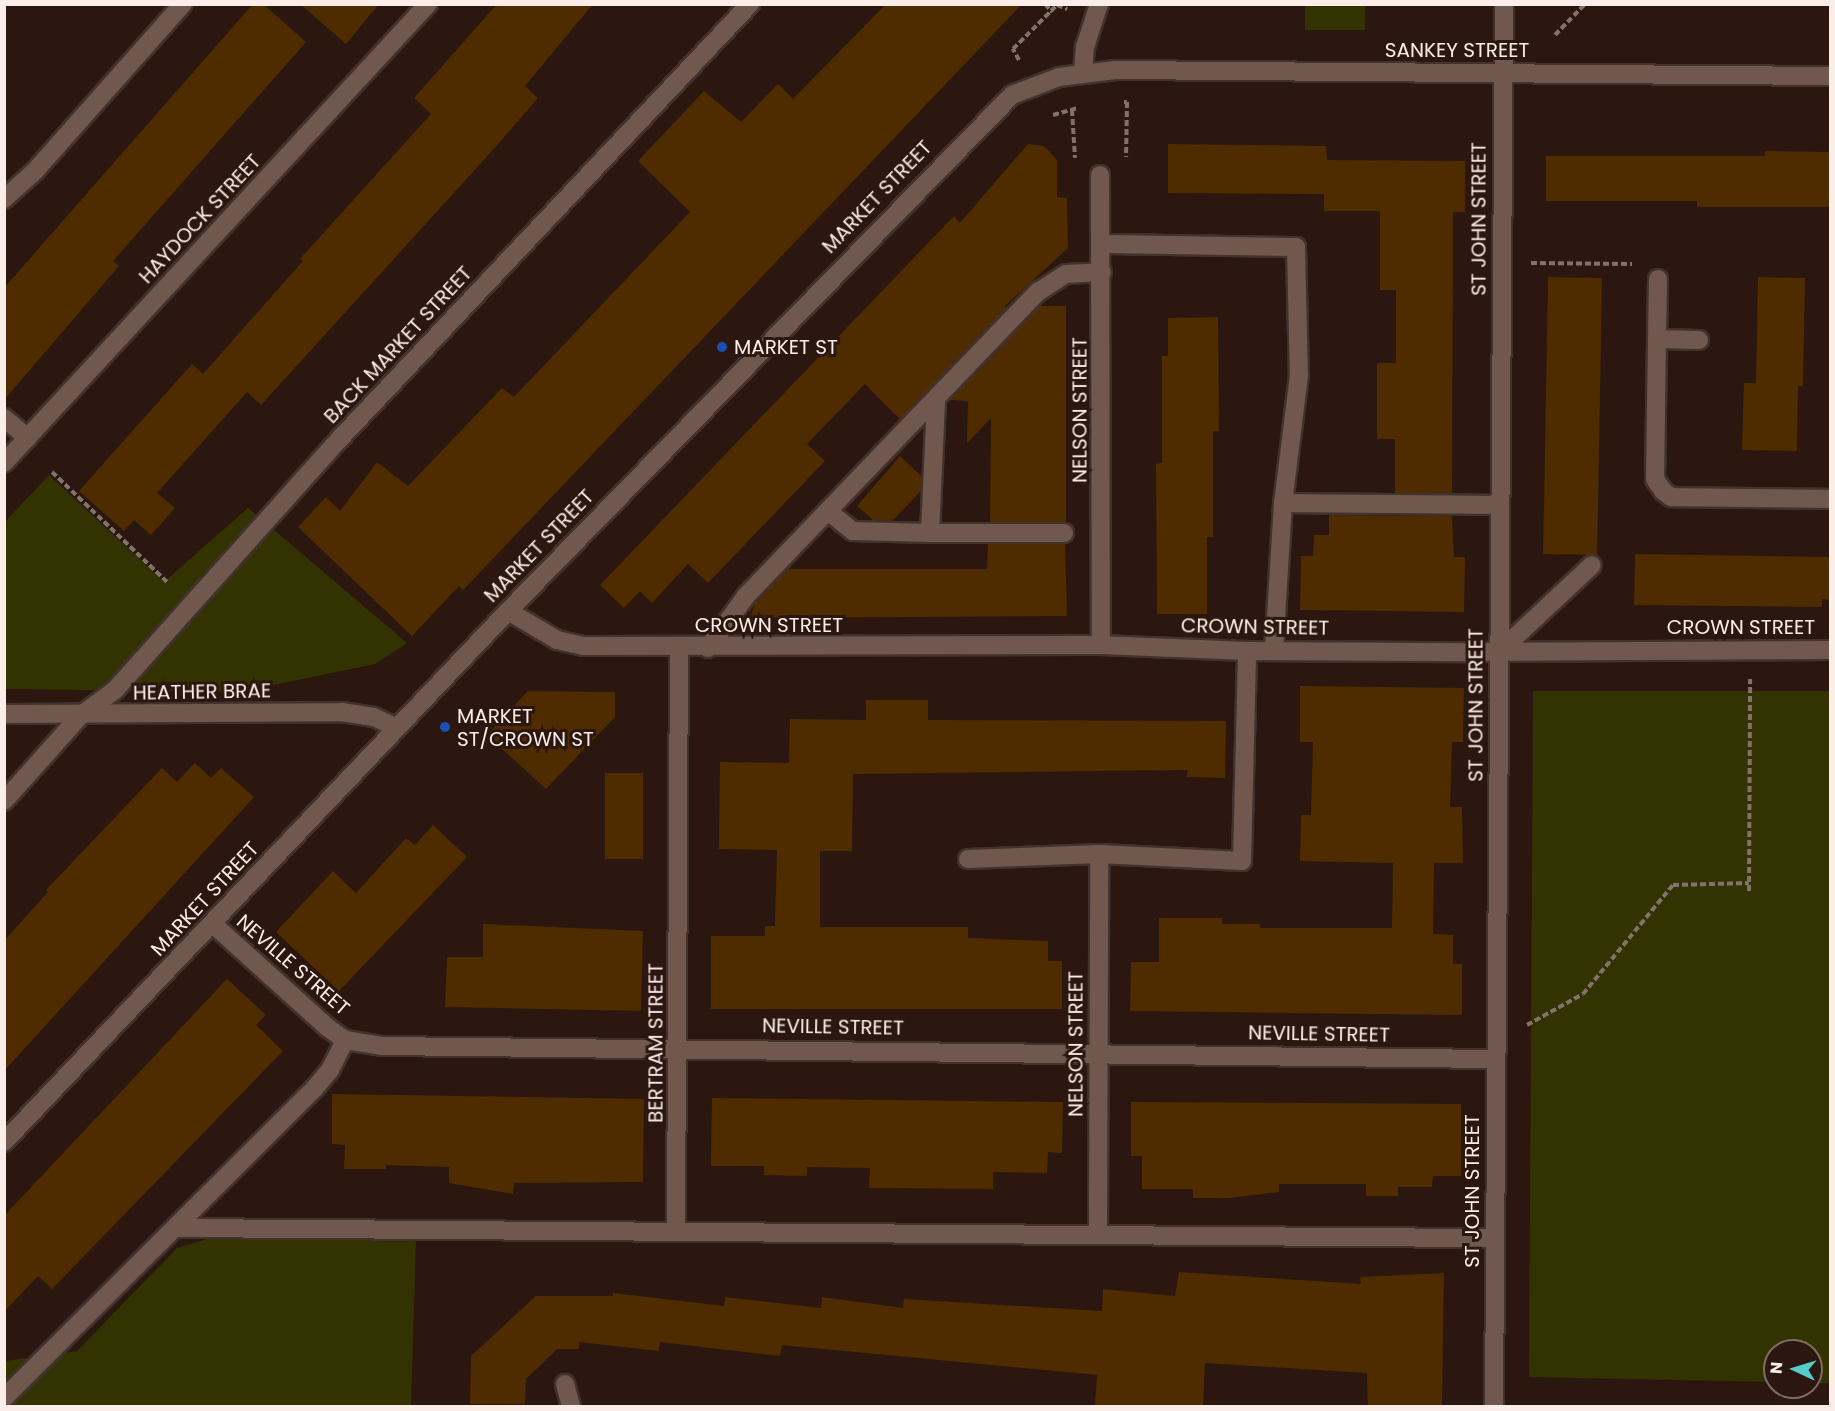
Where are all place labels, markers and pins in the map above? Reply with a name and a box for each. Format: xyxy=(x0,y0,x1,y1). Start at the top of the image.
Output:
place label: MARKET ST xyxy=(734,335,838,359)
marker: MARKET ST xyxy=(715,340,729,354)
place label: MARKET ST/CROWN ST xyxy=(457,704,594,751)
marker: MARKET ST/CROWN ST xyxy=(438,720,452,734)

